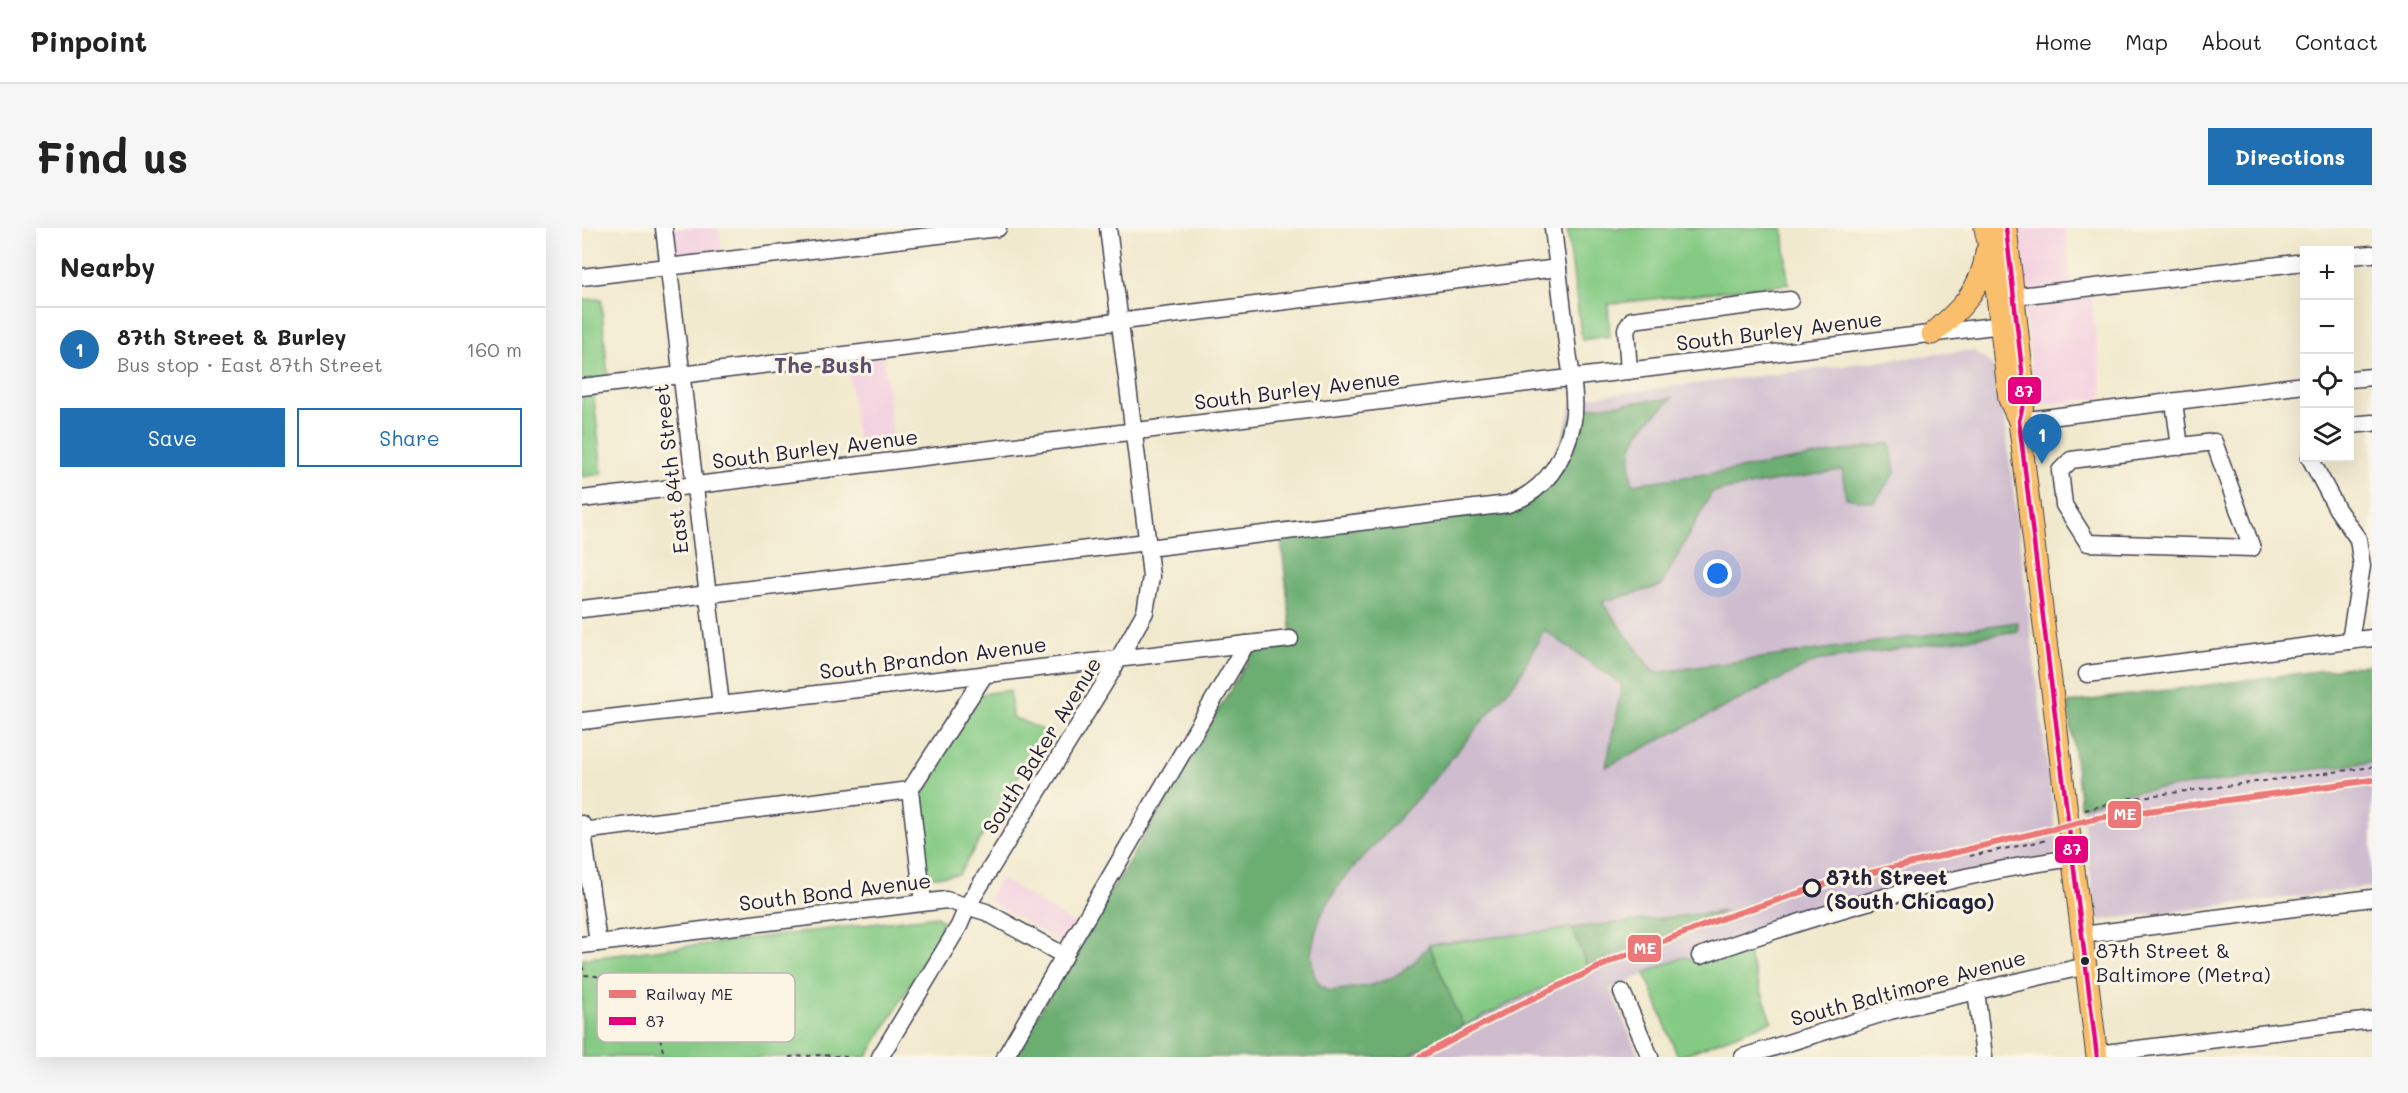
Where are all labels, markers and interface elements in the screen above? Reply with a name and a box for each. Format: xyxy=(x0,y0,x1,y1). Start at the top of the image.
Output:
text: Pinpoint xyxy=(30,23,147,59)
text: Home xyxy=(2035,28,2092,55)
text: Map xyxy=(2125,28,2168,55)
text: About xyxy=(2201,28,2262,55)
text: Contact xyxy=(2295,28,2378,55)
button: Directions xyxy=(2208,128,2372,185)
text: Find us xyxy=(36,129,188,184)
map controls xyxy=(2300,246,2354,462)
button: + xyxy=(2300,246,2354,300)
text: Nearby xyxy=(60,250,155,284)
button: − xyxy=(2300,300,2354,354)
street label: South Burley Avenue xyxy=(1675,304,1883,356)
text: 87th Street & Burley xyxy=(117,322,347,351)
text: 1 xyxy=(75,336,84,362)
text: 160 m xyxy=(466,336,522,362)
district label: The Bush xyxy=(774,350,872,379)
text: Bus stop · East 87th Street xyxy=(117,351,383,377)
button: locate xyxy=(2300,354,2354,408)
street label: South Burley Avenue xyxy=(1193,363,1401,415)
line badge: 87 xyxy=(2007,376,2042,405)
text: 87 xyxy=(2015,380,2033,401)
street label: East 84th Street xyxy=(646,383,694,555)
button: Save xyxy=(60,408,285,467)
button: Share xyxy=(297,408,522,467)
button: layers xyxy=(2300,408,2354,462)
pin: 1 xyxy=(2022,414,2062,464)
street label: South Burley Avenue xyxy=(711,422,919,474)
your location xyxy=(1703,559,1732,588)
street label: South Brandon Avenue xyxy=(818,630,1048,684)
street label: South Baker Avenue xyxy=(976,651,1106,839)
line badge: ME xyxy=(2107,800,2142,829)
text: ME xyxy=(2113,803,2137,824)
line badge: 87 xyxy=(2054,835,2089,864)
text: 87 xyxy=(2063,838,2081,859)
place label: 87th Street (South Chicago) xyxy=(1826,863,1994,914)
street label: South Bond Avenue xyxy=(737,866,933,916)
marker: 87th Street (South Chicago) xyxy=(1803,879,1821,897)
line badge: ME xyxy=(1627,934,1662,963)
text: ME xyxy=(1633,937,1657,958)
place label: 87th Street & Baltimore (Metra) xyxy=(2096,937,2271,987)
street label: South Baltimore Avenue xyxy=(1787,943,2029,1031)
marker: 87th Street & Baltimore (Metra) xyxy=(2079,955,2091,967)
legend xyxy=(597,973,795,1042)
text: Railway ME xyxy=(646,983,733,1004)
text: 87 xyxy=(646,1010,665,1031)

